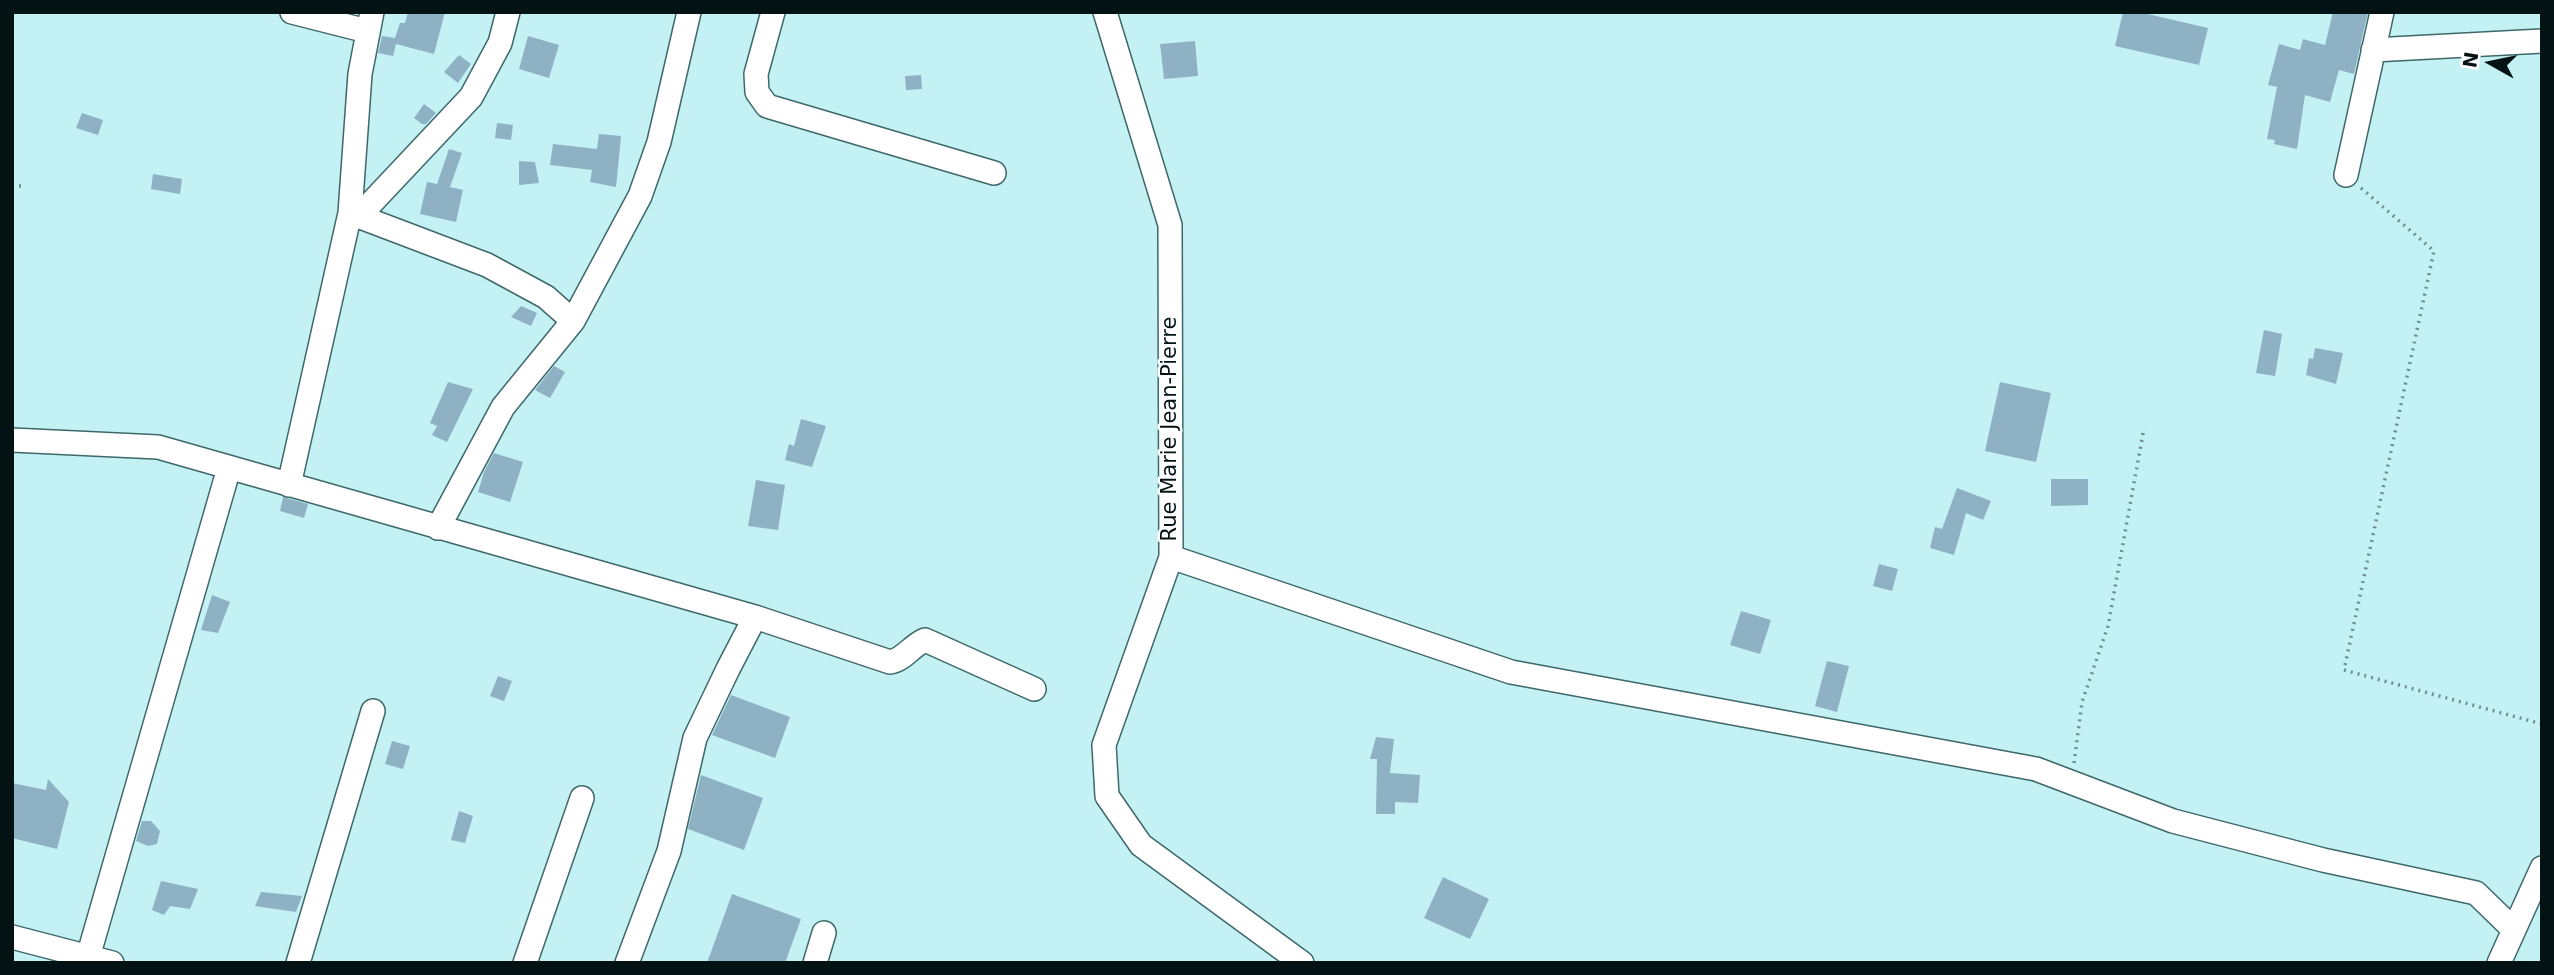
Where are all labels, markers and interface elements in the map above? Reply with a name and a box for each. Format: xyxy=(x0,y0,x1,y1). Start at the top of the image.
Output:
north arrow xyxy=(2456,28,2526,98)
text: N xyxy=(2458,50,2482,69)
street label: Rue Marie Jean-Pierre xyxy=(1158,317,1184,541)

